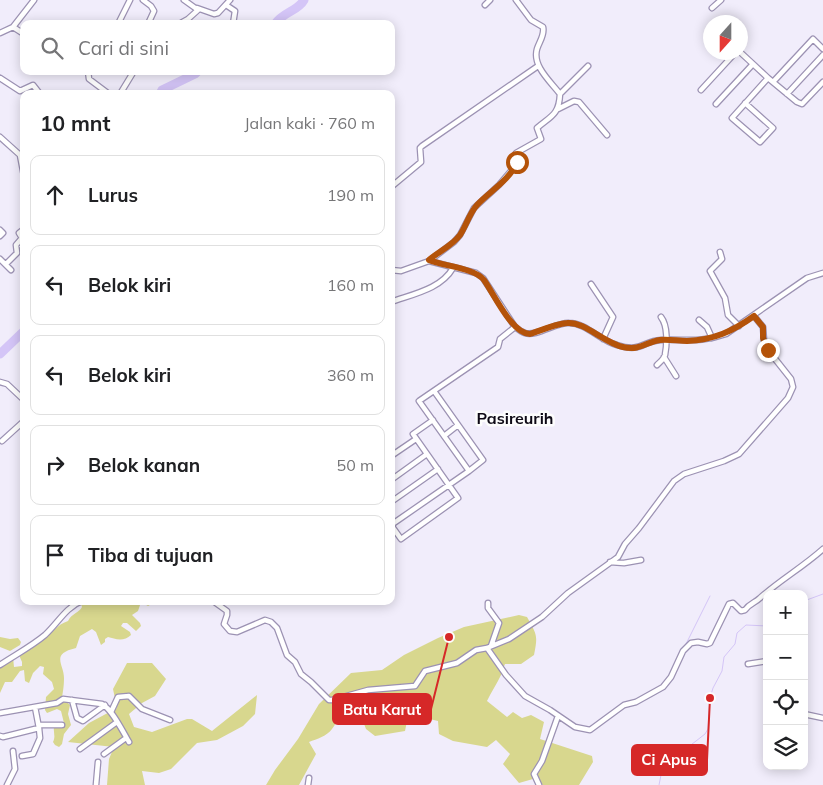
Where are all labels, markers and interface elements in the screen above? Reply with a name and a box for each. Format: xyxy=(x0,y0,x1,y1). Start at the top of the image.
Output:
north arrow xyxy=(703,15,748,60)
search box xyxy=(20,20,395,75)
icon: search xyxy=(38,34,66,62)
text: Cari di sini xyxy=(78,36,169,60)
text: 10 mnt xyxy=(40,110,110,136)
text: Jalan kaki · 760 m xyxy=(244,113,375,133)
route start xyxy=(506,151,529,174)
icon: ahead xyxy=(41,181,69,209)
text: Lurus xyxy=(88,183,138,207)
text: 190 m xyxy=(327,185,374,205)
icon: left xyxy=(41,271,69,299)
text: Belok kiri xyxy=(88,273,171,297)
text: 160 m xyxy=(327,275,374,295)
route end xyxy=(757,339,780,362)
icon: left xyxy=(41,361,69,389)
text: Belok kiri xyxy=(88,363,171,387)
text: 360 m xyxy=(327,365,374,385)
district label: Pasireurih xyxy=(477,408,553,428)
icon: right xyxy=(41,451,69,479)
text: Belok kanan xyxy=(88,453,200,477)
text: 50 m xyxy=(337,455,374,475)
icon: arrive xyxy=(41,541,69,569)
text: Tiba di tujuan xyxy=(88,543,213,567)
map controls xyxy=(763,590,808,770)
button: + xyxy=(763,590,808,635)
button: − xyxy=(763,635,808,680)
button: locate xyxy=(763,680,808,725)
callout: Batu Karut xyxy=(333,694,431,724)
text: Batu Karut xyxy=(343,700,421,719)
button: layers xyxy=(763,725,808,770)
callout: Ci Apus xyxy=(632,745,707,775)
text: Ci Apus xyxy=(641,750,697,769)

